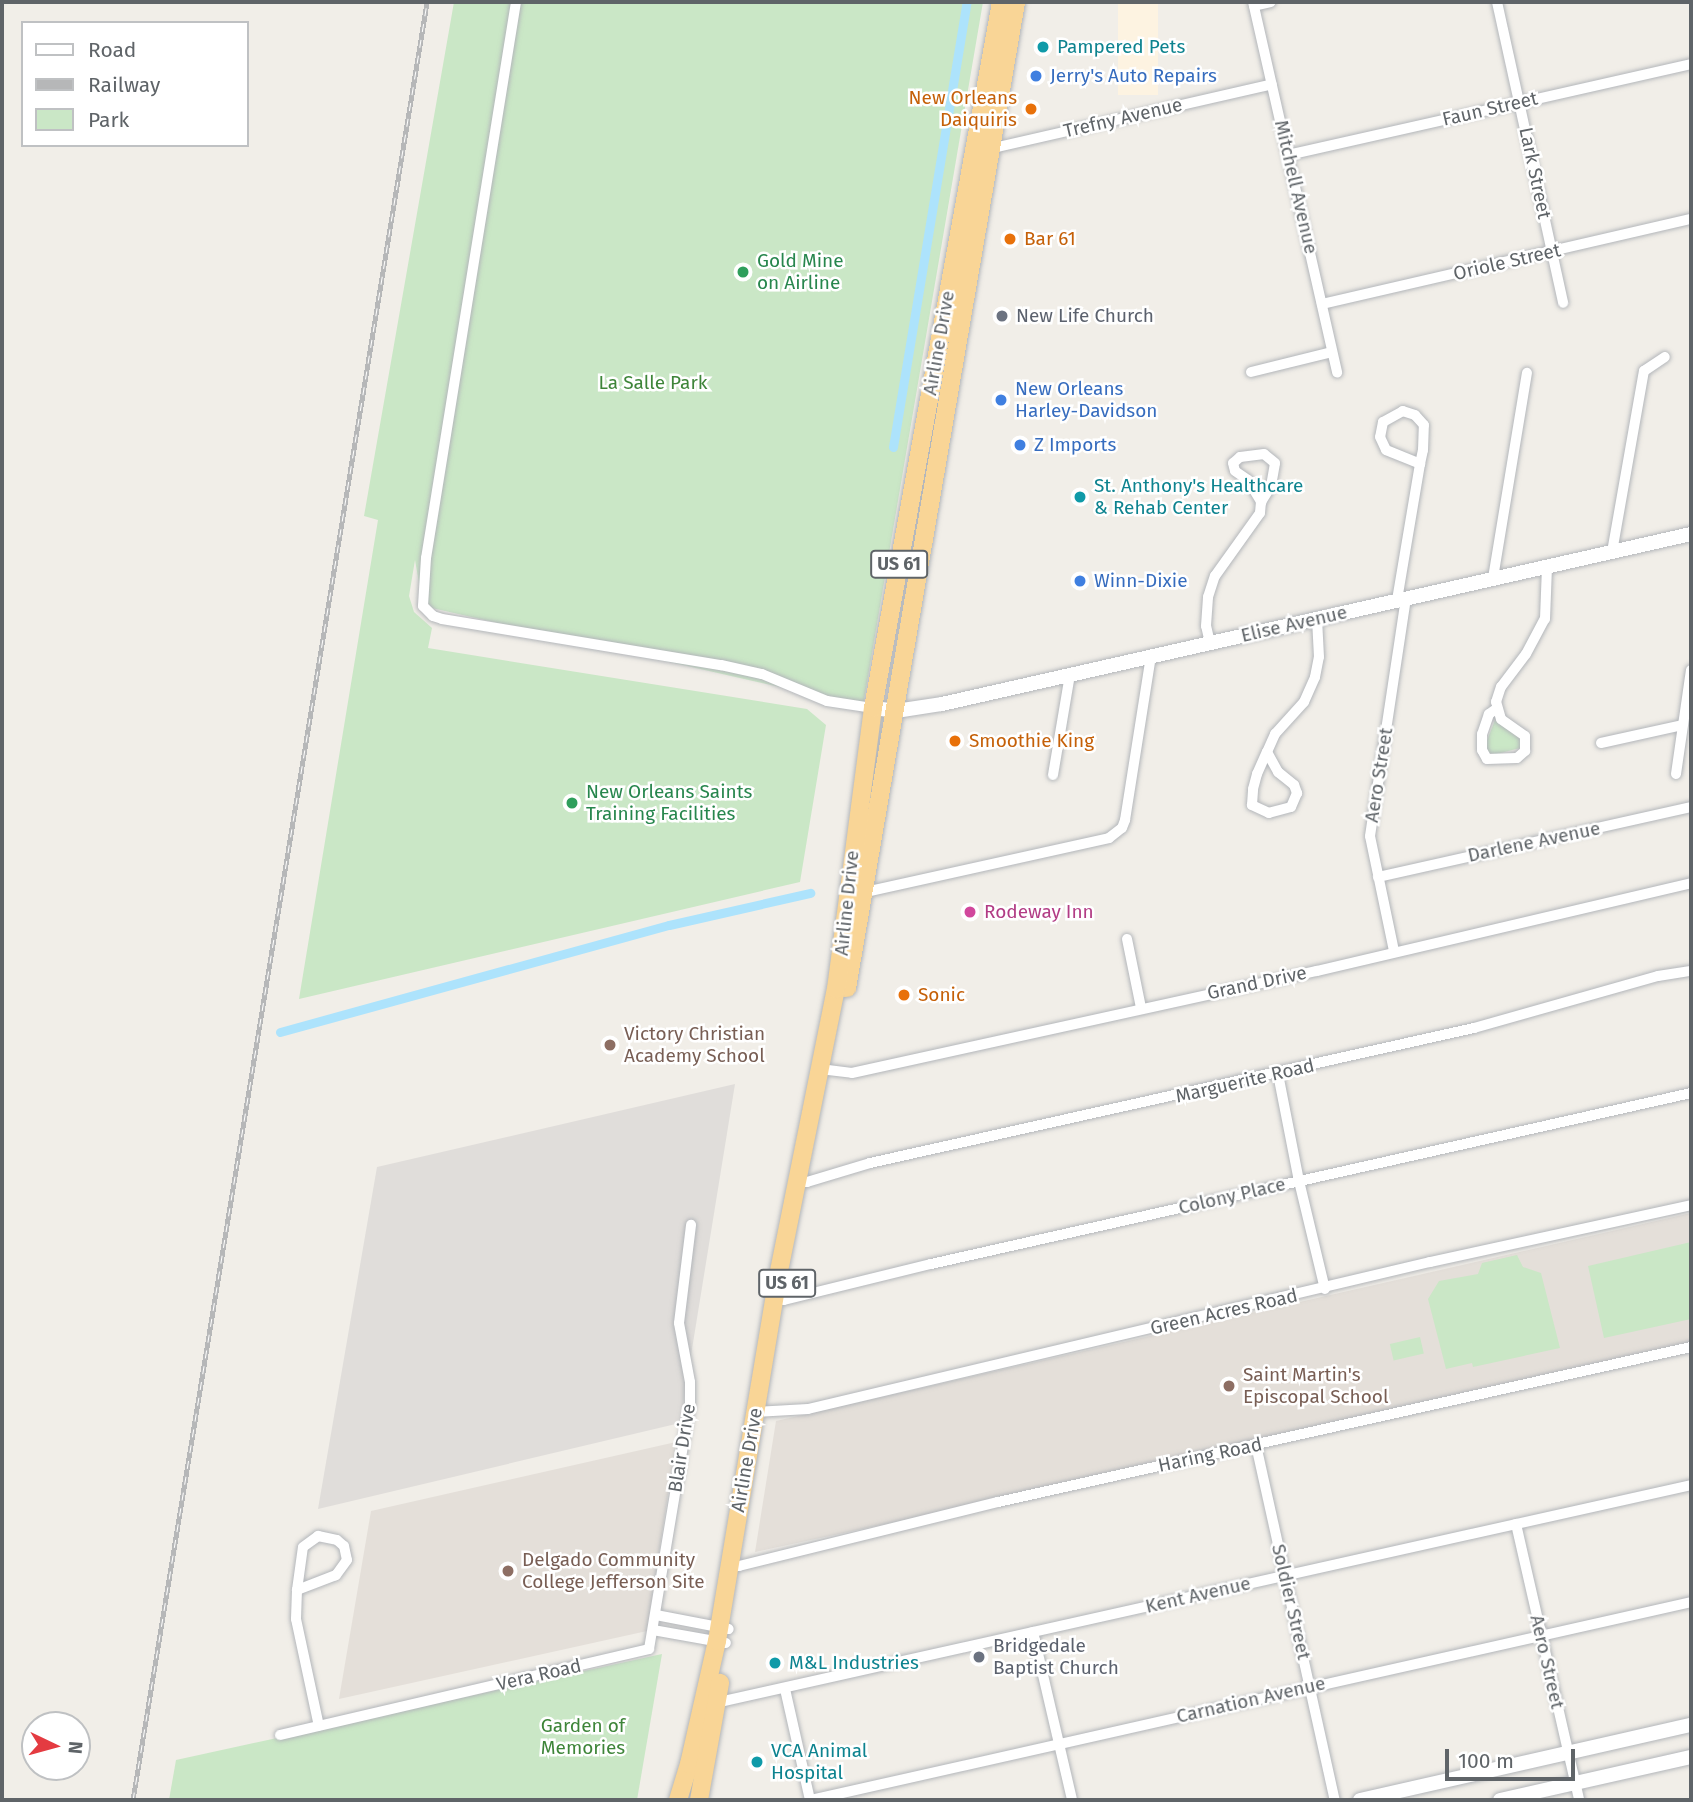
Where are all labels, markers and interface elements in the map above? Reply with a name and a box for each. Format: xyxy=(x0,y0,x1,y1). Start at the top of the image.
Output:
legend xyxy=(21,21,248,147)
place label: Pampered Pets xyxy=(1057,36,1185,58)
text: Road xyxy=(88,37,136,63)
marker: Pampered Pets xyxy=(1035,39,1051,55)
place label: Jerry's Auto Repairs xyxy=(1050,65,1217,87)
marker: Jerry's Auto Repairs xyxy=(1028,68,1044,84)
text: Railway xyxy=(88,72,160,98)
place label: New Orleans Daiquiris xyxy=(909,87,1017,131)
street label: Faun Street xyxy=(1440,87,1540,131)
street label: Trefny Avenue xyxy=(1061,93,1185,143)
marker: New Orleans Daiquiris xyxy=(1023,101,1039,117)
text: Park xyxy=(88,107,129,133)
street label: Mitchell Avenue xyxy=(1270,118,1322,256)
street label: Lark Street xyxy=(1514,125,1556,221)
place label: Bar 61 xyxy=(1024,228,1076,250)
marker: Bar 61 xyxy=(1002,231,1018,247)
street label: Oriole Street xyxy=(1451,239,1563,285)
place label: Gold Mine on Airline xyxy=(757,250,844,294)
marker: Gold Mine on Airline xyxy=(735,264,751,280)
street label: Airline Drive xyxy=(919,289,959,397)
place label: New Life Church xyxy=(1016,305,1154,327)
marker: New Life Church xyxy=(994,308,1010,324)
park label: La Salle Park xyxy=(599,372,707,394)
place label: New Orleans Harley-Davidson xyxy=(1015,378,1157,422)
marker: New Orleans Harley-Davidson xyxy=(993,392,1009,408)
place label: Z Imports xyxy=(1034,434,1116,456)
marker: Z Imports xyxy=(1012,437,1028,453)
place label: St. Anthony's Healthcare & Rehab Center xyxy=(1094,475,1303,519)
marker: St. Anthony's Healthcare & Rehab Center xyxy=(1072,489,1088,505)
road number: US 61 xyxy=(869,550,929,578)
place label: Winn-Dixie xyxy=(1094,570,1187,592)
marker: Winn-Dixie xyxy=(1072,573,1088,589)
street label: Elise Avenue xyxy=(1239,601,1349,647)
street label: Aero Street xyxy=(1360,726,1398,824)
place label: Smoothie King xyxy=(969,730,1094,752)
marker: Smoothie King xyxy=(947,733,963,749)
place label: New Orleans Saints Training Facilities xyxy=(586,781,752,825)
marker: New Orleans Saints Training Facilities xyxy=(564,795,580,811)
street label: Darlene Avenue xyxy=(1466,817,1602,867)
street label: Airline Drive xyxy=(830,849,864,957)
place label: Rodeway Inn xyxy=(984,901,1094,923)
marker: Rodeway Inn xyxy=(962,904,978,920)
street label: Grand Drive xyxy=(1205,961,1309,1005)
place label: Sonic xyxy=(918,984,965,1006)
marker: Sonic xyxy=(896,987,912,1003)
place label: Victory Christian Academy School xyxy=(624,1023,765,1067)
marker: Victory Christian Academy School xyxy=(602,1037,618,1053)
street label: Marguerite Road xyxy=(1173,1054,1317,1108)
street label: Colony Place xyxy=(1176,1173,1288,1219)
road number: US 61 xyxy=(757,1268,817,1298)
street label: Green Acres Road xyxy=(1148,1284,1300,1340)
place label: Saint Martin's Episcopal School xyxy=(1243,1364,1388,1408)
marker: Saint Martin's Episcopal School xyxy=(1221,1378,1237,1394)
street label: Blair Drive xyxy=(664,1402,700,1494)
street label: Airline Drive xyxy=(727,1406,767,1514)
street label: Haring Road xyxy=(1156,1433,1264,1477)
street label: Soldier Street xyxy=(1267,1542,1315,1662)
place label: Delgado Community College Jefferson Site xyxy=(522,1549,705,1593)
marker: Delgado Community College Jefferson Site xyxy=(500,1563,516,1579)
street label: Kent Avenue xyxy=(1143,1572,1253,1618)
street label: Aero Street xyxy=(1525,1613,1569,1711)
place label: Bridgedale Baptist Church xyxy=(993,1635,1119,1679)
marker: Bridgedale Baptist Church xyxy=(971,1649,987,1665)
place label: M&L Industries xyxy=(789,1652,919,1674)
street label: Vera Road xyxy=(494,1654,584,1696)
marker: M&L Industries xyxy=(767,1655,783,1671)
street label: Carnation Avenue xyxy=(1174,1672,1328,1728)
north arrow xyxy=(21,1711,91,1781)
park label: Garden of Memories xyxy=(541,1715,625,1759)
scale bar xyxy=(1448,1736,1578,1780)
text: N xyxy=(63,1740,87,1755)
place label: VCA Animal Hospital xyxy=(771,1740,867,1784)
text: 100 m xyxy=(1458,1748,1514,1774)
marker: VCA Animal Hospital xyxy=(749,1754,765,1770)

